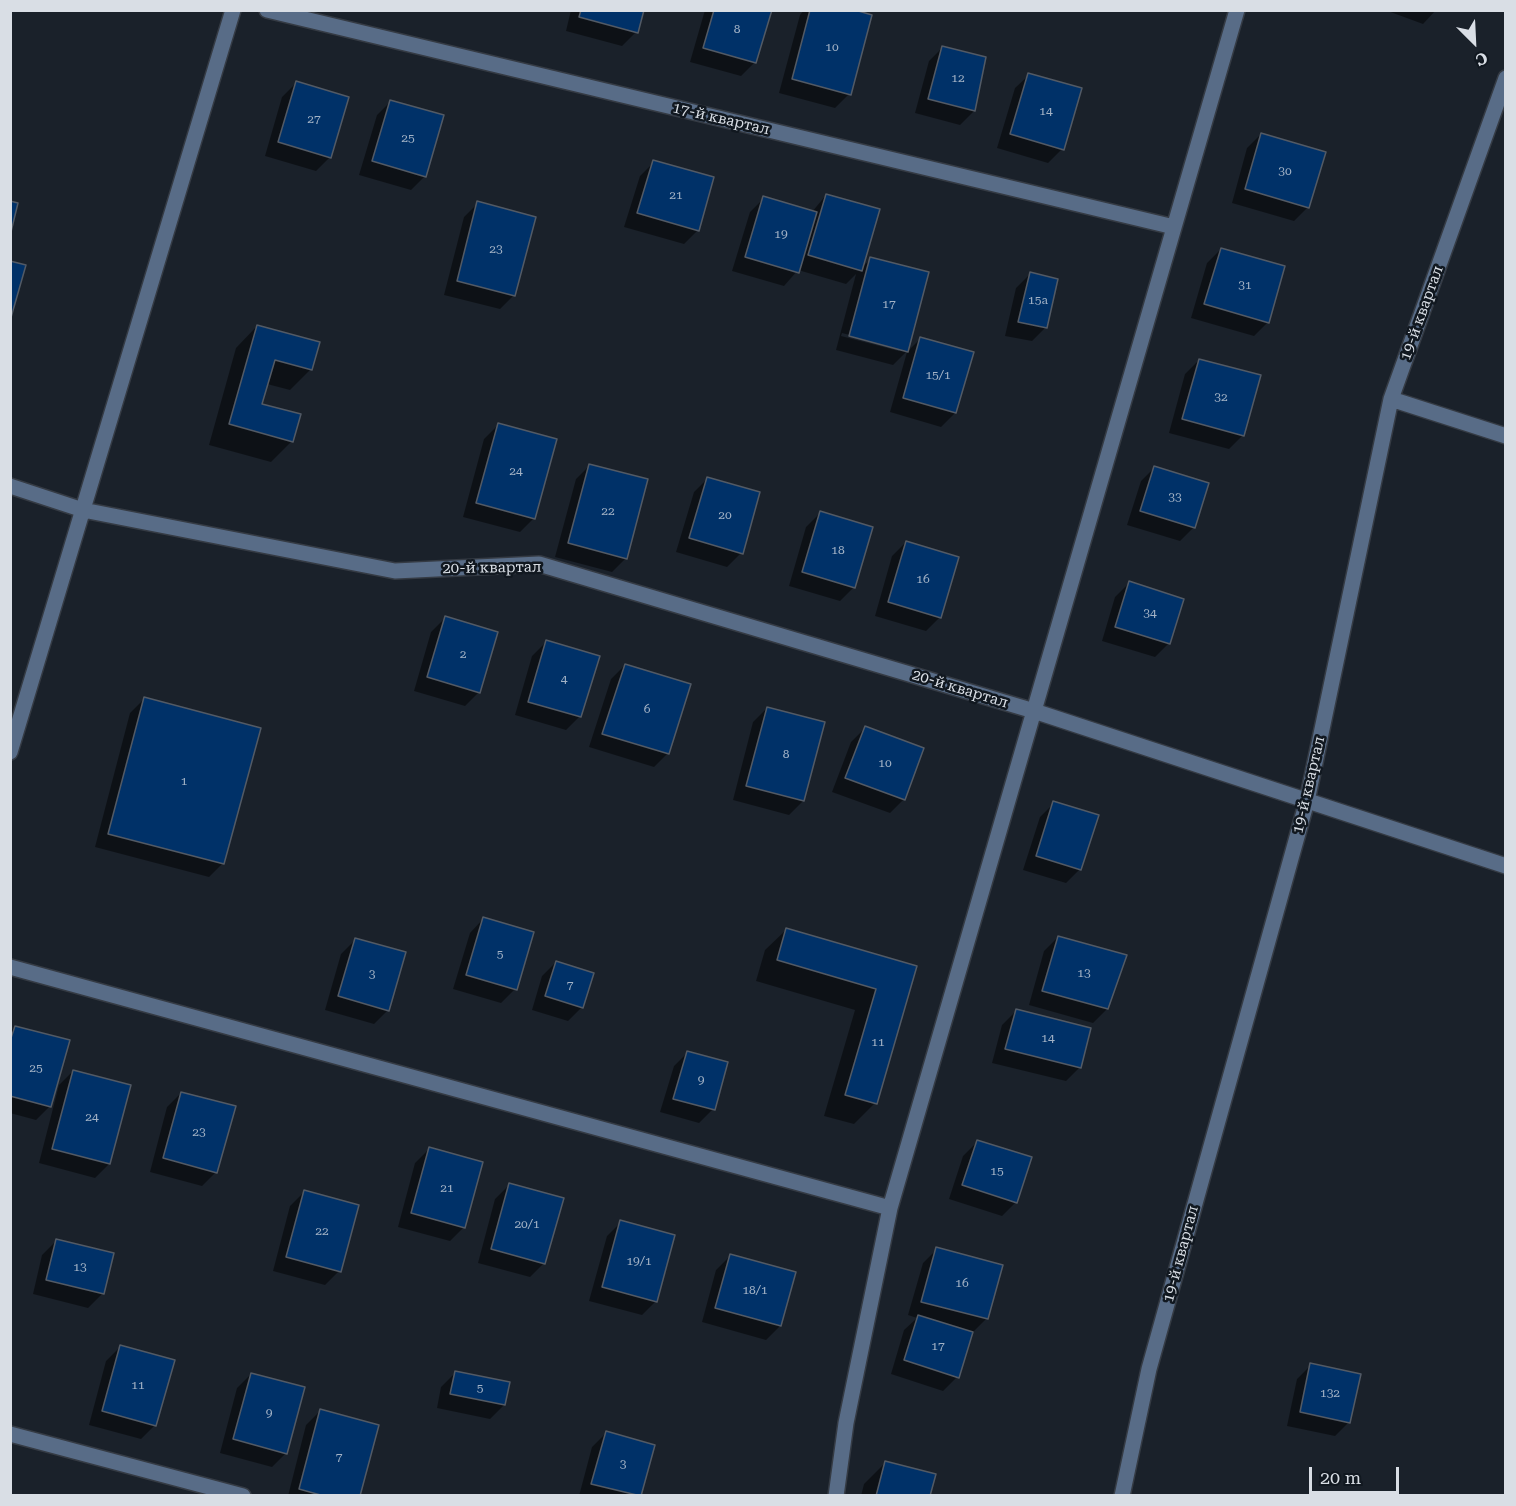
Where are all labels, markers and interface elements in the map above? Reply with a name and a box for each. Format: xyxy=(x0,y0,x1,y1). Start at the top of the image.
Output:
north arrow xyxy=(1444,12,1504,72)
house number: 8 xyxy=(734,22,740,36)
house number: 10 xyxy=(825,40,839,54)
text: С xyxy=(1473,48,1491,70)
house number: 12 xyxy=(951,71,965,85)
street label: 17-й квартал xyxy=(671,99,771,139)
house number: 14 xyxy=(1039,104,1053,118)
house number: 27 xyxy=(307,112,321,126)
house number: 25 xyxy=(401,131,415,145)
house number: 30 xyxy=(1278,164,1292,178)
house number: 21 xyxy=(669,188,683,202)
house number: 19 xyxy=(774,227,788,241)
house number: 23 xyxy=(489,242,503,256)
street label: 19-й квартал xyxy=(1397,263,1447,363)
house number: 31 xyxy=(1238,278,1252,292)
house number: 15а xyxy=(1028,293,1048,307)
house number: 17 xyxy=(882,297,896,311)
house number: 15/1 xyxy=(925,368,951,382)
house number: 32 xyxy=(1214,390,1228,404)
house number: 24 xyxy=(509,464,523,478)
house number: 33 xyxy=(1168,490,1182,504)
house number: 22 xyxy=(601,504,615,518)
house number: 20 xyxy=(718,508,732,522)
house number: 18 xyxy=(831,543,845,557)
street label: 20-й квартал xyxy=(442,558,542,578)
house number: 16 xyxy=(916,572,930,586)
house number: 34 xyxy=(1143,606,1157,620)
house number: 2 xyxy=(460,647,466,661)
street label: 20-й квартал xyxy=(910,666,1010,712)
house number: 4 xyxy=(561,672,567,686)
house number: 6 xyxy=(644,702,650,716)
street label: 19-й квартал xyxy=(1289,735,1329,835)
house number: 8 xyxy=(783,747,789,761)
house number: 10 xyxy=(878,756,892,770)
house number: 1 xyxy=(181,774,187,788)
house number: 5 xyxy=(497,947,503,961)
house number: 13 xyxy=(1077,966,1091,980)
house number: 3 xyxy=(369,967,375,981)
house number: 7 xyxy=(567,978,573,992)
house number: 14 xyxy=(1041,1031,1055,1045)
house number: 11 xyxy=(871,1035,885,1049)
house number: 25 xyxy=(29,1061,43,1075)
house number: 9 xyxy=(698,1073,704,1087)
house number: 24 xyxy=(85,1110,99,1124)
house number: 23 xyxy=(192,1125,206,1139)
house number: 15 xyxy=(990,1164,1004,1178)
house number: 21 xyxy=(440,1181,454,1195)
street label: 19-й квартал xyxy=(1159,1204,1203,1304)
house number: 20/1 xyxy=(514,1217,540,1231)
house number: 22 xyxy=(315,1224,329,1238)
house number: 19/1 xyxy=(626,1254,652,1268)
house number: 13 xyxy=(73,1260,87,1274)
house number: 16 xyxy=(955,1276,969,1290)
house number: 18/1 xyxy=(742,1283,768,1297)
house number: 17 xyxy=(931,1339,945,1353)
house number: 11 xyxy=(131,1378,145,1392)
house number: 5 xyxy=(477,1381,483,1395)
house number: 132 xyxy=(1320,1386,1340,1400)
house number: 9 xyxy=(266,1406,272,1420)
house number: 7 xyxy=(336,1450,342,1464)
scale bar xyxy=(1312,1455,1402,1493)
house number: 3 xyxy=(620,1457,626,1471)
text: 20 m xyxy=(1320,1467,1361,1488)

